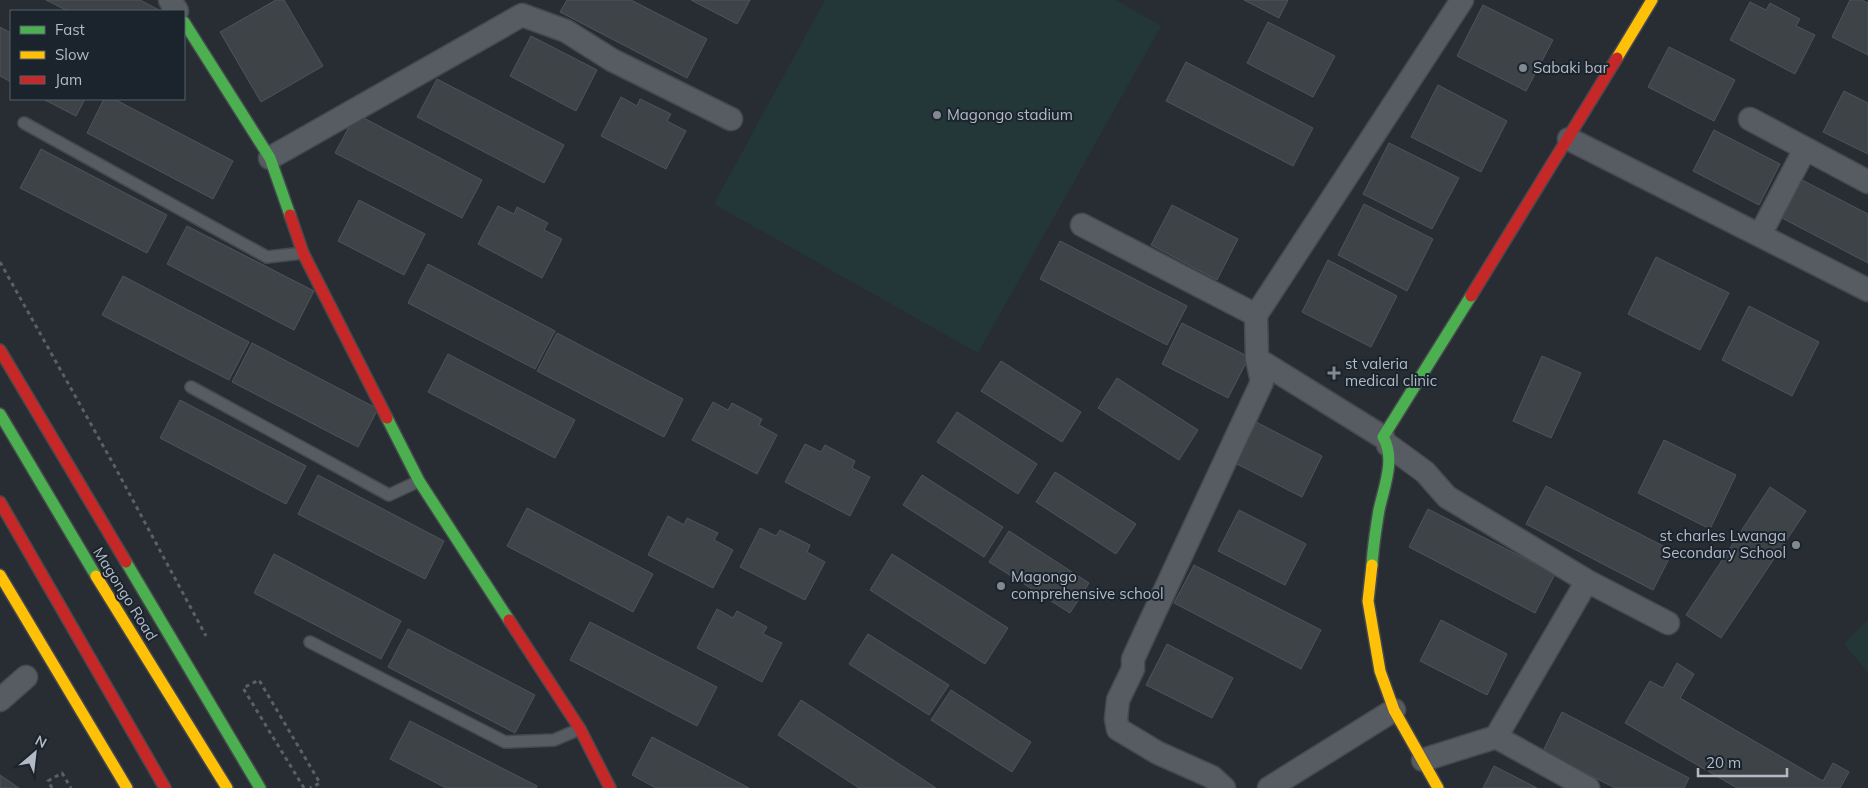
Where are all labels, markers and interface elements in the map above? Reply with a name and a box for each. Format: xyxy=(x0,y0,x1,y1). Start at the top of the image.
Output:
legend xyxy=(10,10,185,100)
text: Fast xyxy=(55,20,85,39)
text: Slow xyxy=(55,45,89,64)
place label: Sabaki bar xyxy=(1533,58,1609,77)
marker: Sabaki bar xyxy=(1517,62,1529,74)
text: Jam xyxy=(55,70,82,89)
place label: Magongo stadium xyxy=(947,105,1073,124)
marker: Magongo stadium xyxy=(931,109,943,121)
place label: st valeria medical clinic xyxy=(1345,354,1437,390)
marker: st valeria medical clinic xyxy=(1327,366,1341,380)
place label: st charles Lwanga Secondary School xyxy=(1659,526,1786,562)
marker: st charles Lwanga Secondary School xyxy=(1790,539,1802,551)
street label: Magongo Road xyxy=(89,544,162,644)
place label: Magongo comprehensive school xyxy=(1011,567,1164,603)
marker: Magongo comprehensive school xyxy=(995,580,1007,592)
north arrow xyxy=(10,728,60,778)
text: N xyxy=(32,731,50,752)
scale bar xyxy=(1698,746,1787,778)
text: 20 m xyxy=(1706,753,1741,772)

